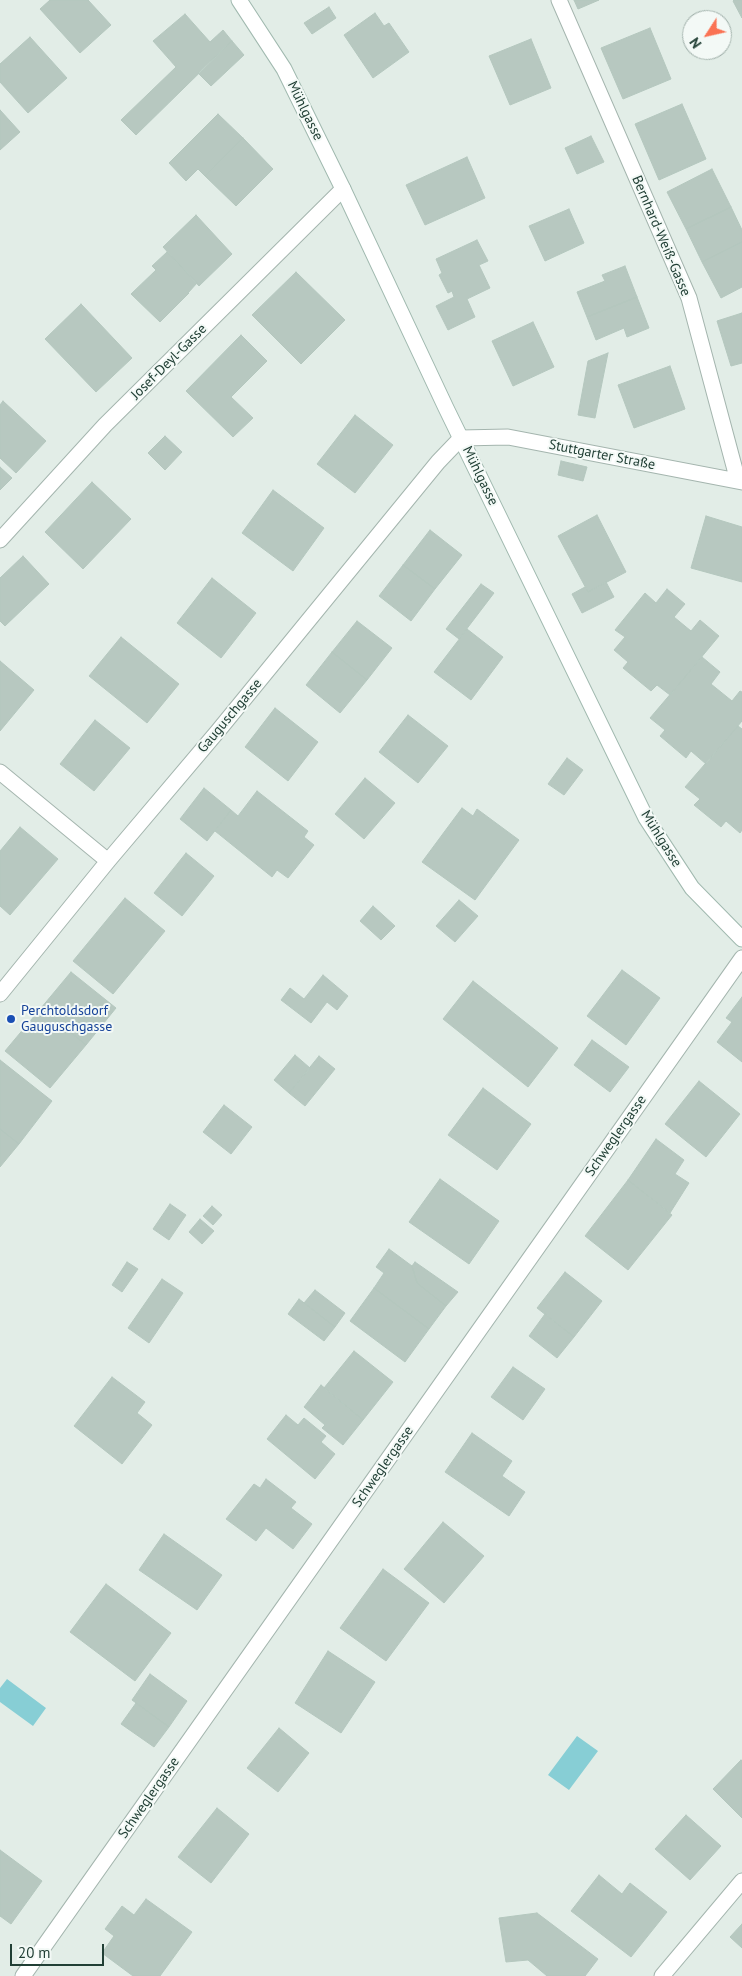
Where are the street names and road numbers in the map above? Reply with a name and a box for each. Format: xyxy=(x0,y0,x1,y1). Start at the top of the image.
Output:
street label: Mühlgasse xyxy=(283,79,327,143)
street label: Bernhard-Weiß-Gasse xyxy=(628,173,694,299)
street label: Josef-Deyl-Gasse xyxy=(128,321,210,403)
street label: Stuttgarter Straße xyxy=(547,436,657,474)
street label: Mühlgasse xyxy=(458,444,502,508)
street label: Gauguschgasse xyxy=(194,676,266,756)
street label: Mühlgasse xyxy=(637,808,685,870)
street label: Schweglergasse xyxy=(582,1092,650,1180)
street label: Schweglergasse xyxy=(349,1423,417,1511)
street label: Schweglergasse xyxy=(115,1754,183,1842)

